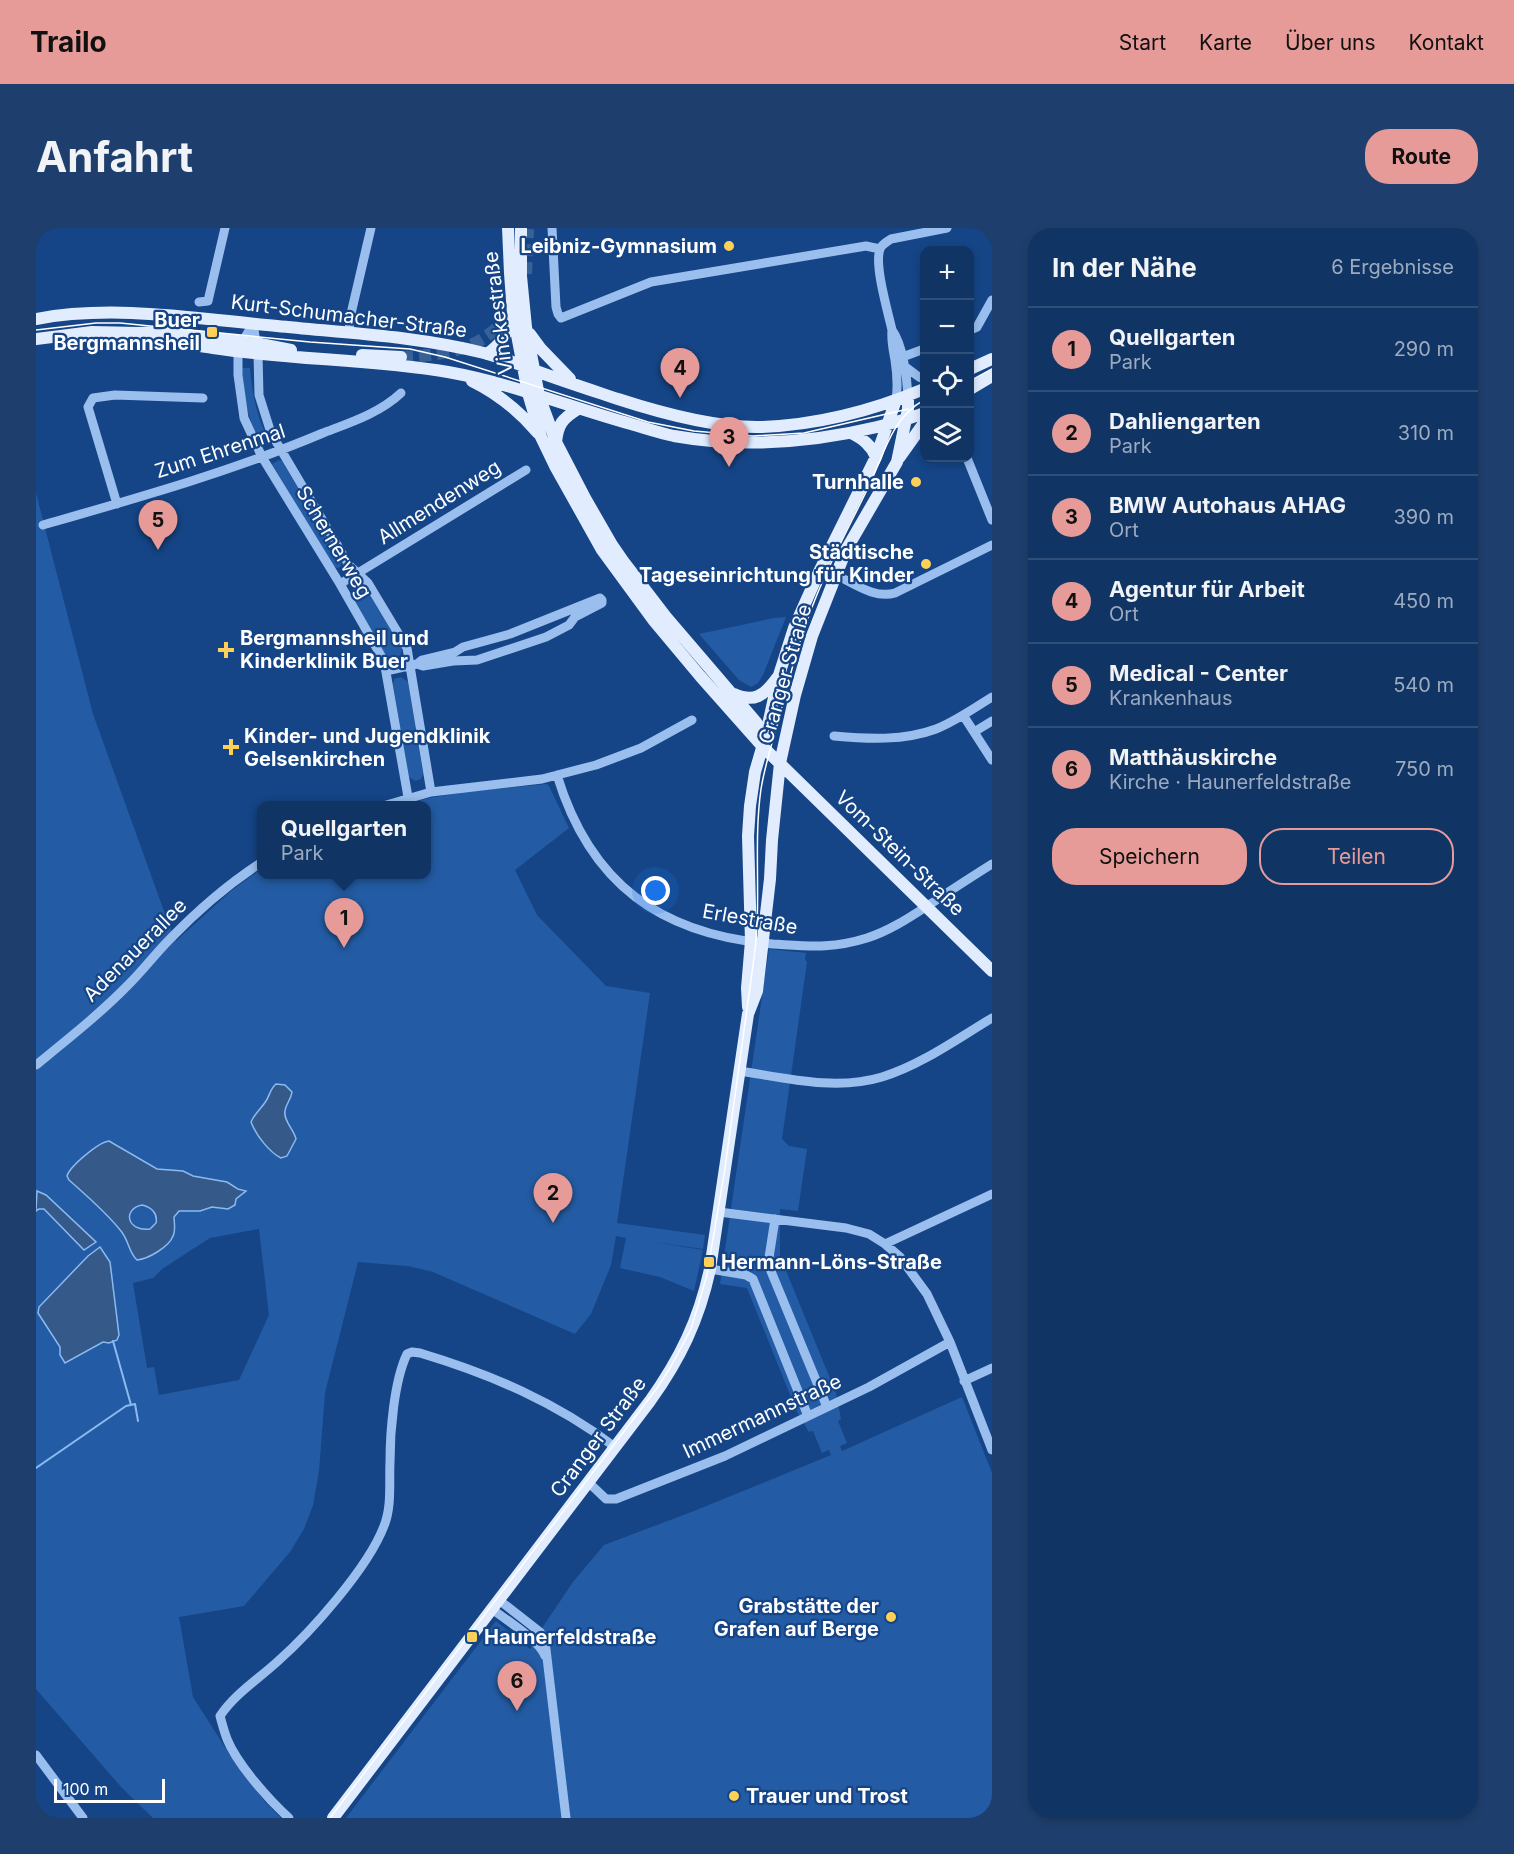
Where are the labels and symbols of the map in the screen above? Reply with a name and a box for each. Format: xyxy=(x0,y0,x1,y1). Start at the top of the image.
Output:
place label: Leibniz-Gymnasium xyxy=(520,234,717,258)
marker: Leibniz-Gymnasium xyxy=(722,239,736,253)
street label: Vinckestraße xyxy=(479,250,517,376)
street label: Kurt-Schumacher-Straße xyxy=(230,290,468,342)
place label: Buer Bergmannsheil xyxy=(53,308,200,355)
marker: Buer Bergmannsheil xyxy=(205,325,219,339)
pin: 4 xyxy=(660,348,700,398)
pin: 3 xyxy=(710,418,748,467)
street label: Zum Ehrenmal xyxy=(152,419,288,483)
street label: Allmendenweg xyxy=(373,455,505,549)
place label: Turnhalle xyxy=(812,470,904,494)
marker: Turnhalle xyxy=(909,475,923,489)
street label: Schernerweg xyxy=(291,482,377,602)
pin: 5 xyxy=(138,500,178,550)
place label: Städtische Tageseinrichtung für Kinder xyxy=(639,540,914,587)
marker: Städtische Tageseinrichtung für Kinder xyxy=(919,557,933,571)
street label: Cranger Straße xyxy=(754,601,816,747)
place label: Bergmannsheil und Kinderklinik Buer xyxy=(240,626,429,673)
marker: Bergmannsheil und Kinderklinik Buer xyxy=(217,641,235,659)
place label: Kinder- und Jugendklinik Gelsenkirchen xyxy=(244,724,491,771)
marker: Kinder- und Jugendklinik Gelsenkirchen xyxy=(222,738,240,756)
street label: Vom-Stein-Straße xyxy=(830,785,970,921)
your location xyxy=(641,876,670,905)
street label: Adenauerallee xyxy=(78,893,192,1007)
pin: 1 xyxy=(324,898,364,948)
street label: Erlestraße xyxy=(701,899,799,939)
pin: 2 xyxy=(534,1174,572,1223)
place label: Hermann-Löns-Straße xyxy=(721,1250,942,1274)
marker: Hermann-Löns-Straße xyxy=(702,1255,716,1269)
street label: Immermannstraße xyxy=(679,1369,845,1463)
street label: Cranger Straße xyxy=(545,1372,651,1502)
place label: Grabstätte der Grafen auf Berge xyxy=(714,1594,879,1641)
marker: Grabstätte der Grafen auf Berge xyxy=(884,1610,898,1624)
place label: Haunerfeldstraße xyxy=(484,1625,657,1649)
marker: Haunerfeldstraße xyxy=(465,1630,479,1644)
pin: 6 xyxy=(498,1662,536,1711)
scale bar xyxy=(54,1776,165,1804)
place label: Trauer und Trost xyxy=(746,1784,908,1808)
marker: Trauer und Trost xyxy=(727,1789,741,1803)

